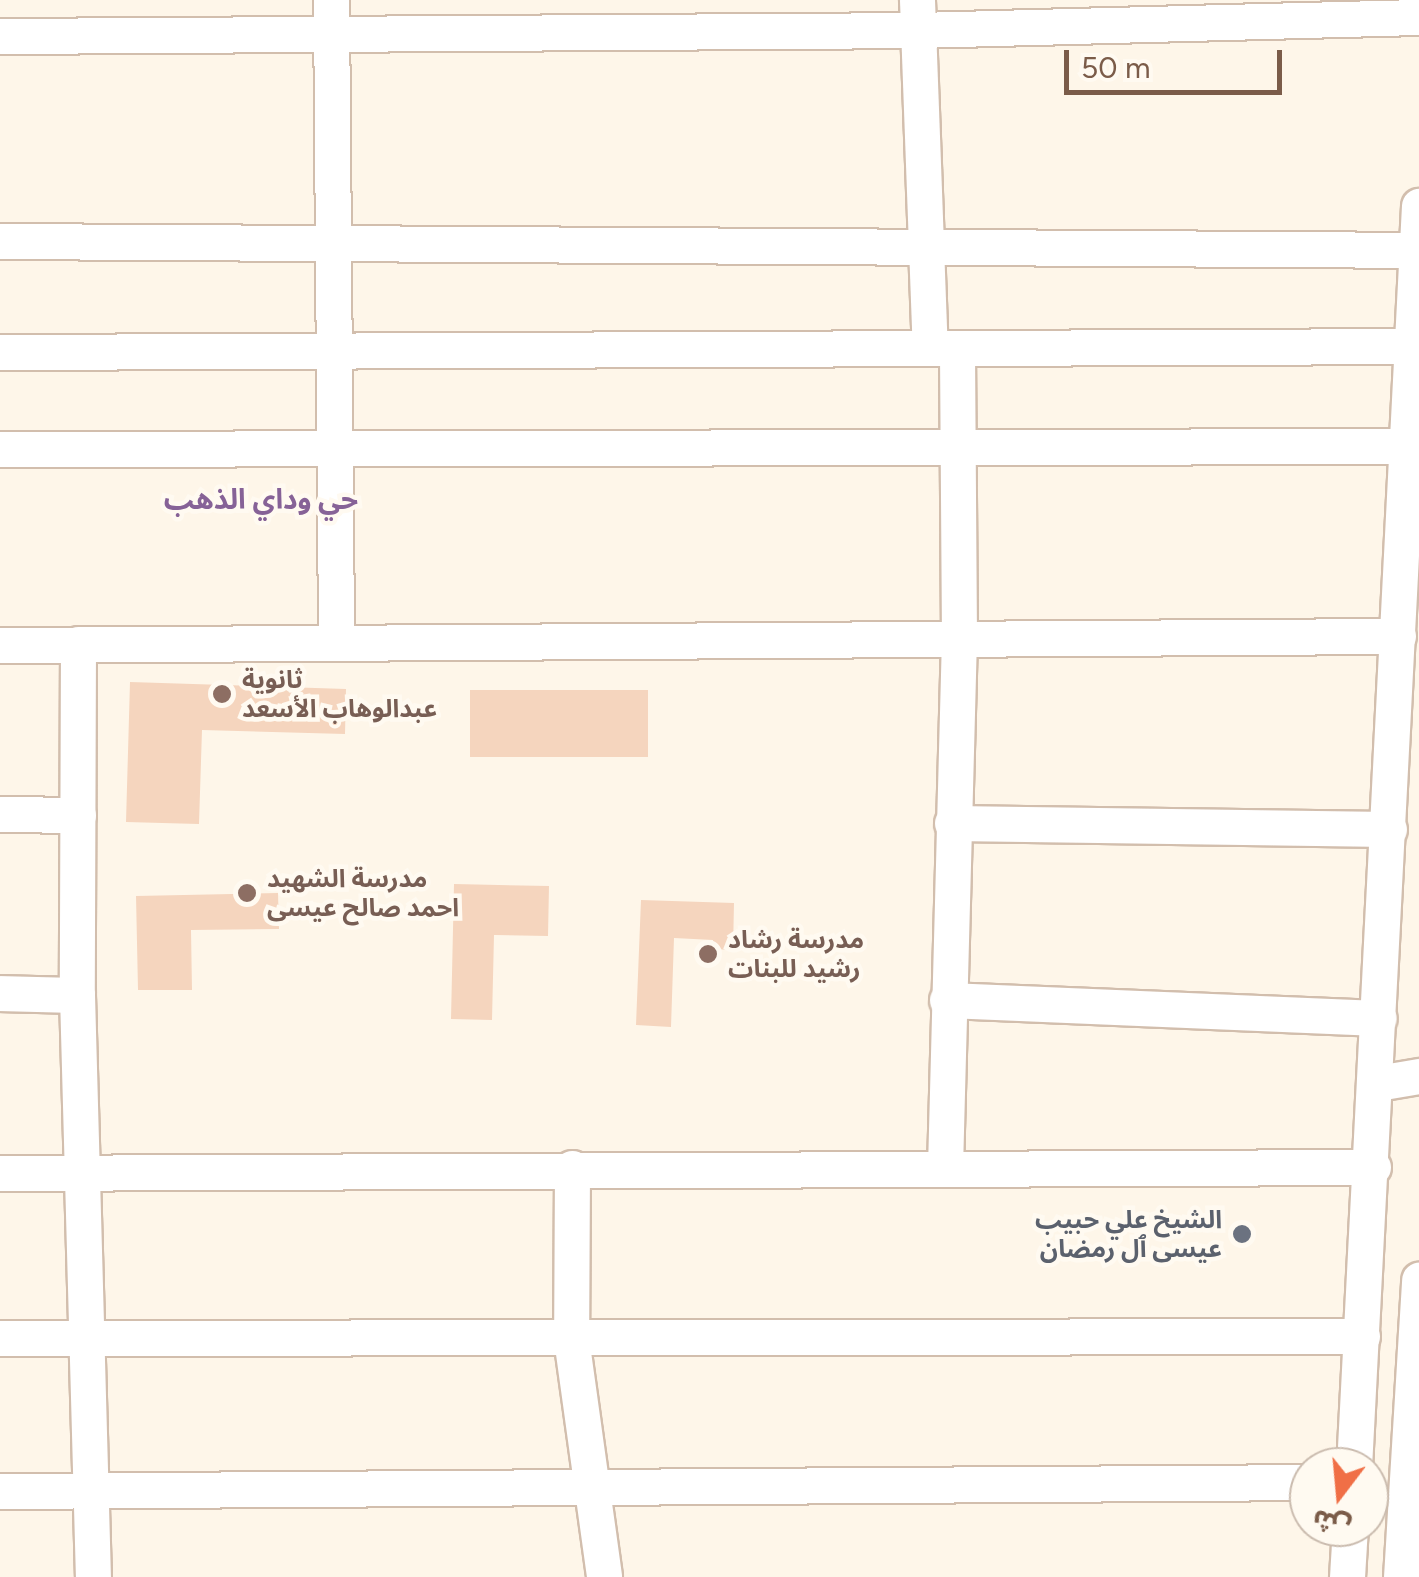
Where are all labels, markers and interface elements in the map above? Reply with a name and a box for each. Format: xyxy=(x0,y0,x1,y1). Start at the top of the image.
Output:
scale bar xyxy=(1069,30,1286,92)
text: 50 m xyxy=(1081,49,1150,86)
district label: حي وداي الذهب xyxy=(164,482,358,516)
place label: ثانوية عبدالوهاب الأسعد xyxy=(242,665,437,724)
marker: ثانوية عبدالوهاب الأسعد xyxy=(211,683,233,705)
place label: مدرسة الشهيد احمد صالح عيسى xyxy=(267,864,459,923)
marker: مدرسة الشهيد احمد صالح عيسى xyxy=(236,882,258,904)
place label: مدرسة رشاد رشيد للبنات xyxy=(728,925,864,984)
marker: مدرسة رشاد رشيد للبنات xyxy=(697,943,719,965)
place label: الشيخ علي حبيب عيسى ٱل رمضان xyxy=(1035,1205,1222,1264)
marker: الشيخ علي حبيب عيسى ٱل رمضان xyxy=(1231,1223,1253,1245)
north arrow xyxy=(1289,1447,1389,1547)
text: ش xyxy=(1308,1502,1354,1546)

